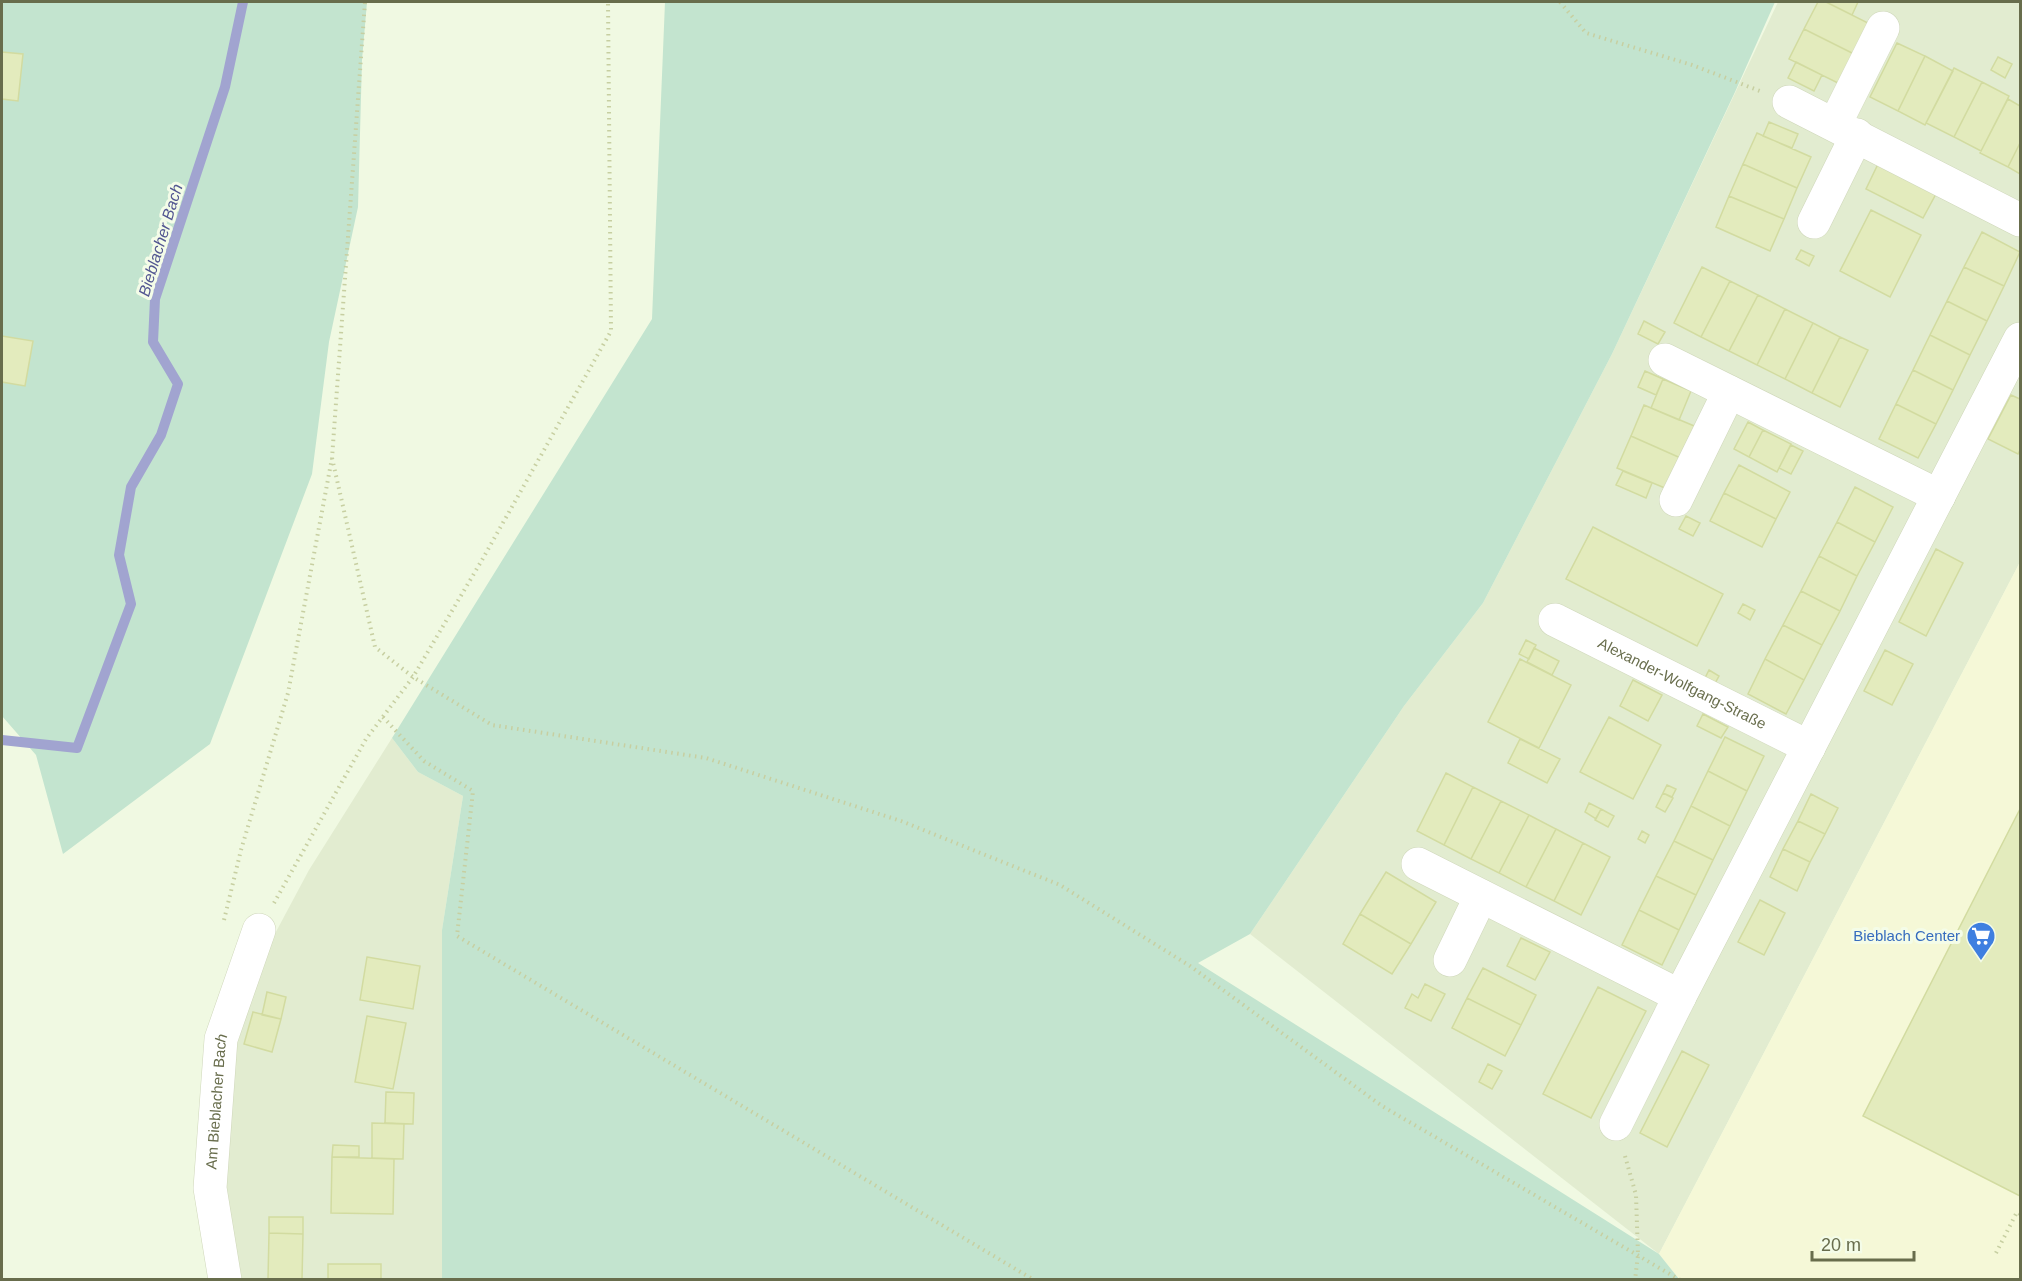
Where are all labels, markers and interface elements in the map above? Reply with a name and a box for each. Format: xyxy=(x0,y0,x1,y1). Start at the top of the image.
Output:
water label: Bieblacher Bach xyxy=(135,182,186,298)
street label: Alexander-Wolfgang-Straße xyxy=(1595,634,1769,732)
supermarket icon: Bieblach Center xyxy=(1965,920,1997,962)
place label: Bieblach Center xyxy=(1853,927,1960,944)
street label: Am Bieblacher Bach xyxy=(202,1031,230,1170)
scale bar xyxy=(1812,1224,1914,1262)
text: 20 m xyxy=(1821,1235,1861,1255)

